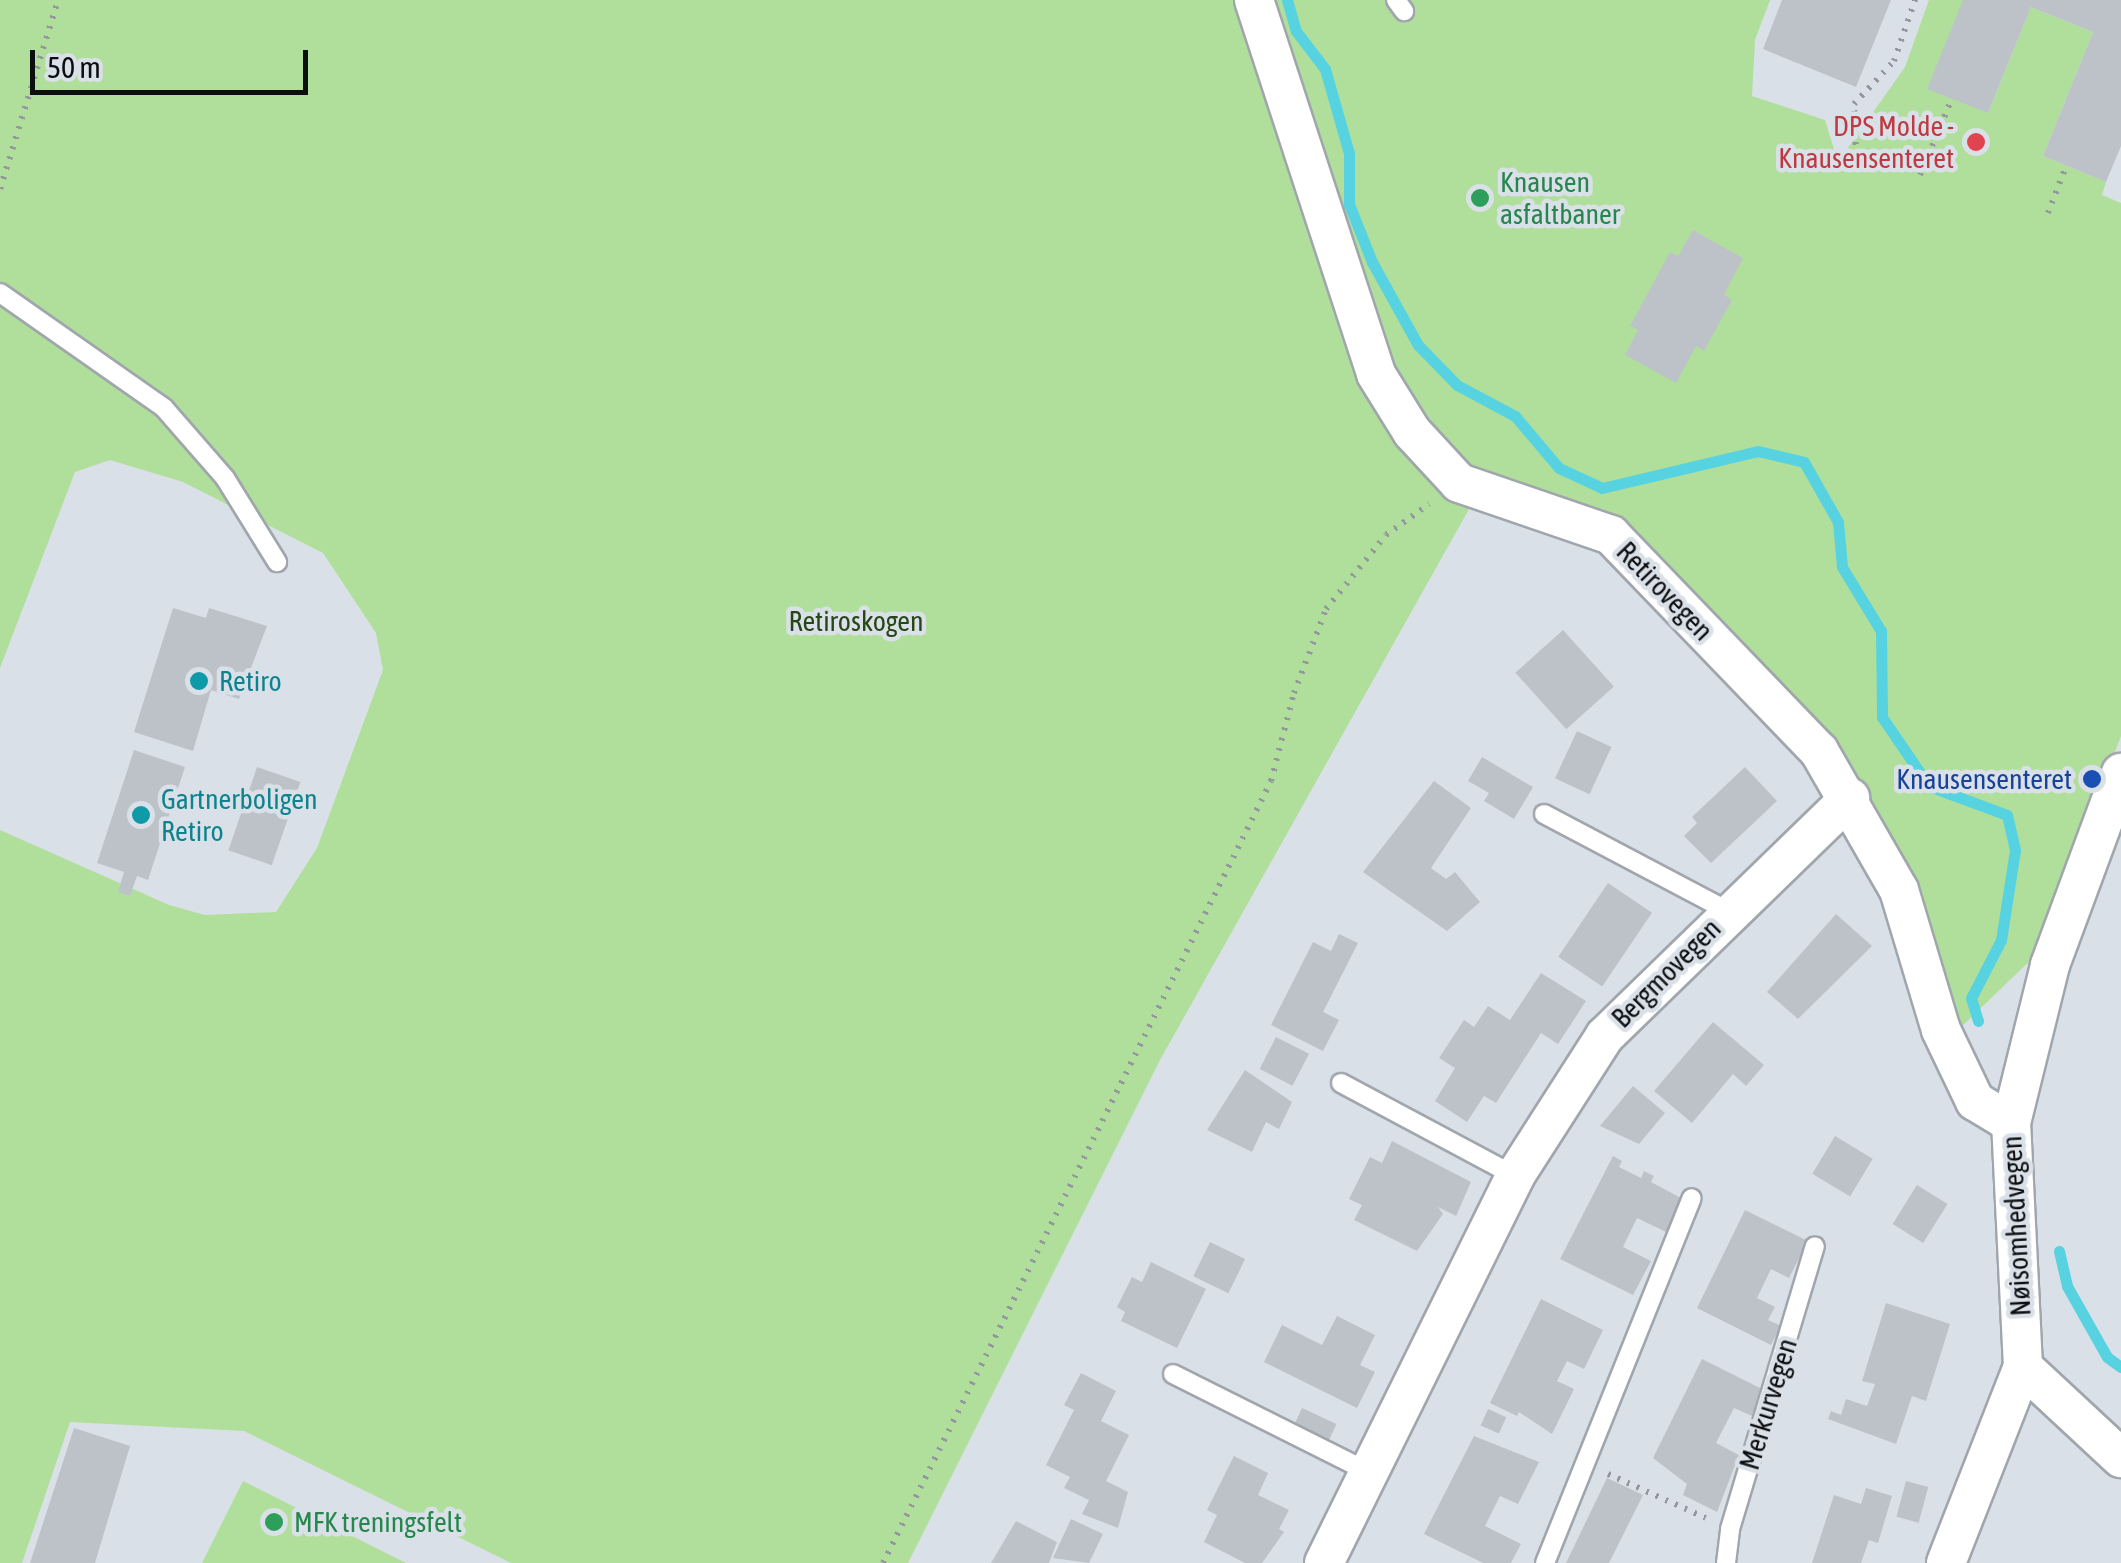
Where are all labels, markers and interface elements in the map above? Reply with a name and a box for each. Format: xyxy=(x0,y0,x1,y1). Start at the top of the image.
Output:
scale bar xyxy=(35,30,312,92)
text: 50 m xyxy=(47,50,101,84)
place label: DPS Molde - Knausensenteret xyxy=(1778,109,1954,175)
marker: DPS Molde - Knausensenteret xyxy=(1963,129,1989,155)
place label: Knausen asfaltbaner xyxy=(1500,165,1620,231)
marker: Knausen asfaltbaner xyxy=(1469,187,1491,209)
street label: Retirovegen xyxy=(1610,535,1720,647)
park label: Retiroskogen xyxy=(788,604,924,638)
place label: Retiro xyxy=(219,664,282,698)
marker: Retiro xyxy=(188,670,210,692)
place label: Knausensenteret xyxy=(1896,762,2072,796)
marker: Knausensenteret xyxy=(2081,768,2103,790)
place label: Gartnerboligen Retiro xyxy=(161,782,318,848)
marker: Gartnerboligen Retiro xyxy=(130,804,152,826)
street label: Bergmovegen xyxy=(1605,912,1727,1034)
street label: Nøisomhedvegen xyxy=(1995,1135,2037,1317)
street label: Merkurvegen xyxy=(1732,1334,1804,1474)
place label: MFK treningsfelt xyxy=(294,1505,462,1539)
marker: MFK treningsfelt xyxy=(263,1511,285,1533)

